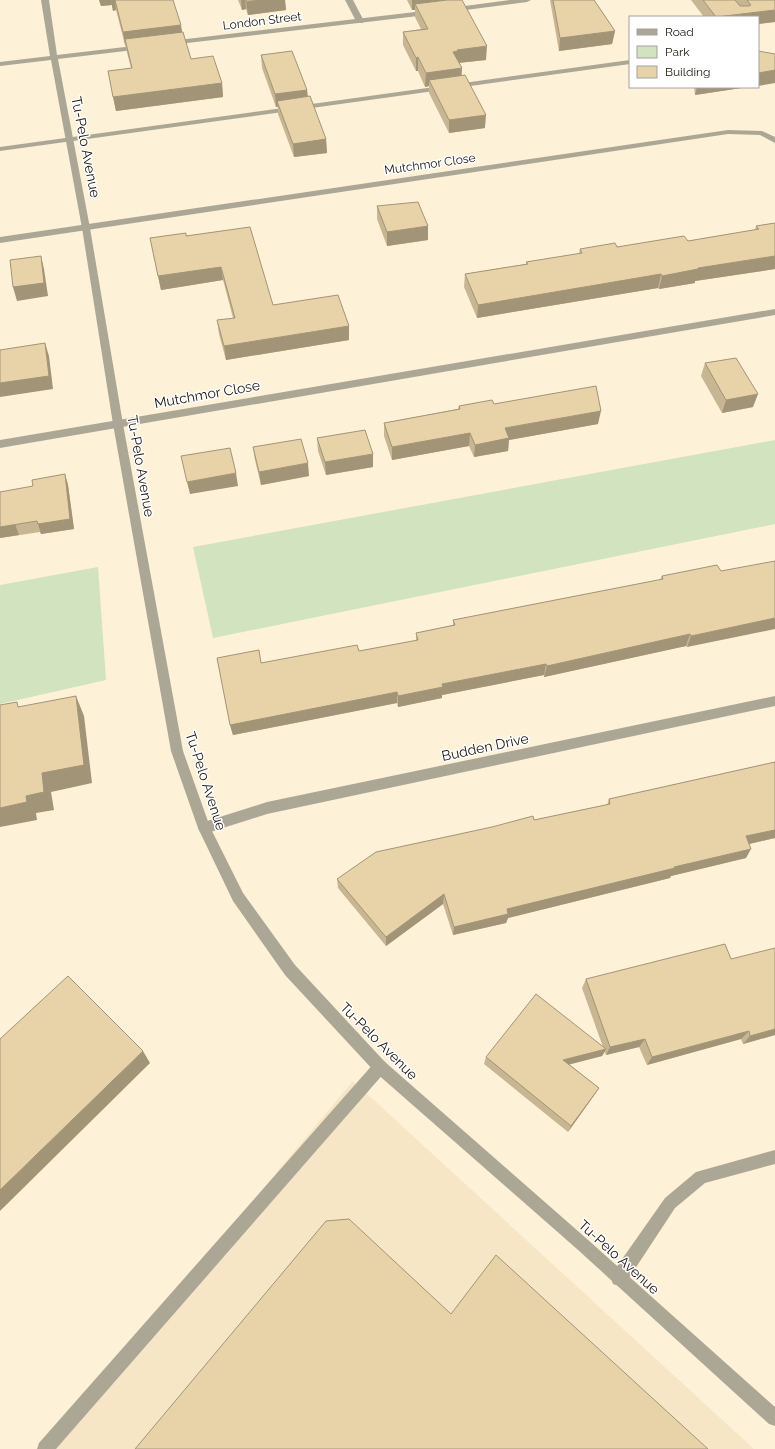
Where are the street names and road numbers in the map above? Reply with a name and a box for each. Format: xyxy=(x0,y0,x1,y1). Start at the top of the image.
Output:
street label: London Street xyxy=(222,9,302,33)
street label: Tu-Pelo Avenue xyxy=(68,95,104,199)
street label: Mutchmor Close xyxy=(384,151,476,177)
street label: Mutchmor Close xyxy=(153,377,261,411)
street label: Tu-Pelo Avenue xyxy=(124,414,158,518)
street label: Tu-Pelo Avenue xyxy=(183,730,229,832)
street label: Budden Drive xyxy=(440,730,530,764)
street label: Tu-Pelo Avenue xyxy=(337,999,421,1083)
street label: Tu-Pelo Avenue xyxy=(575,1217,663,1297)

